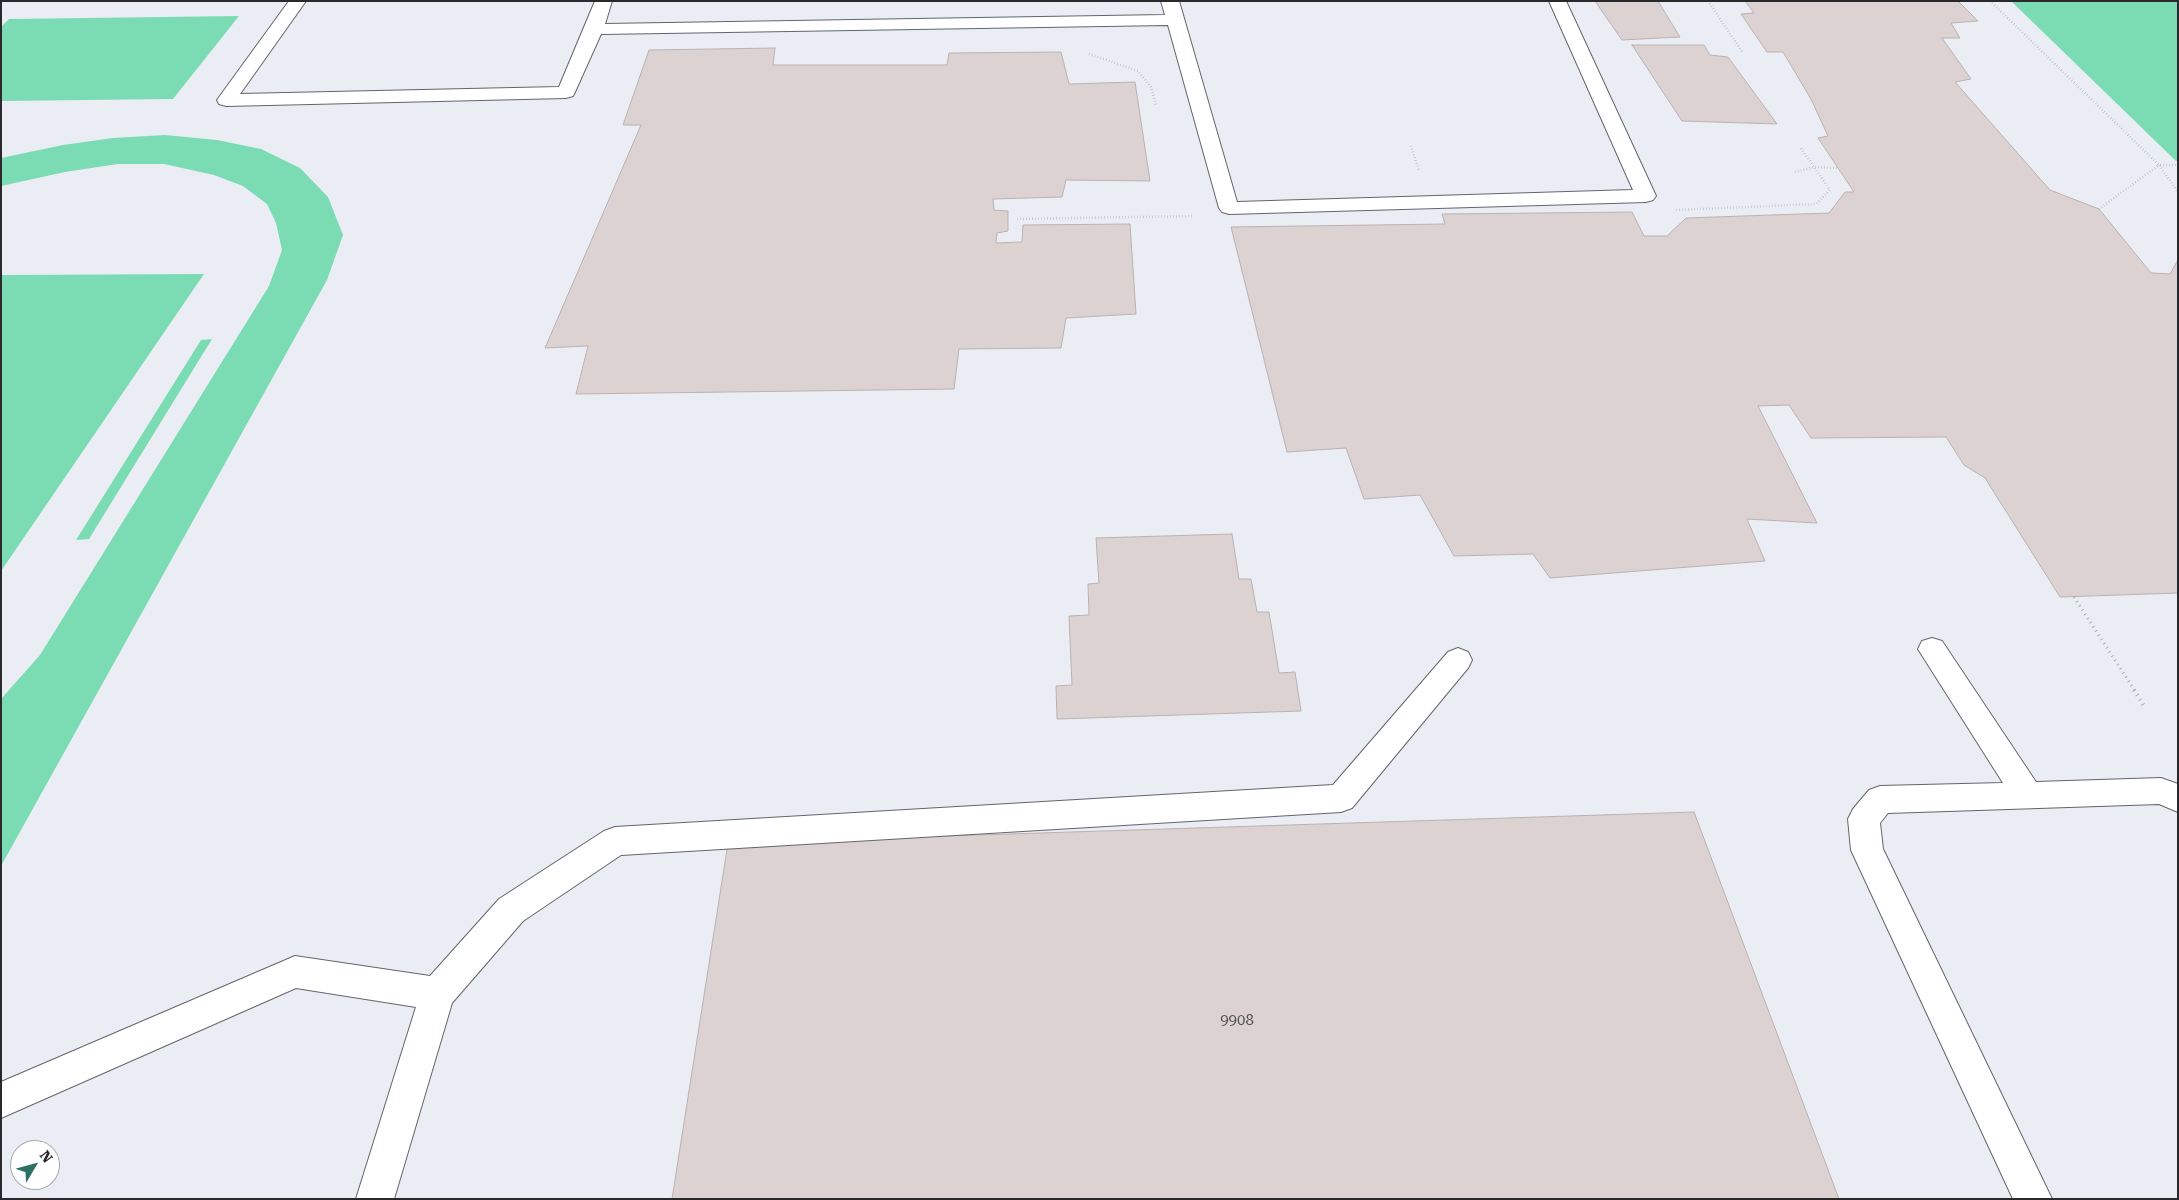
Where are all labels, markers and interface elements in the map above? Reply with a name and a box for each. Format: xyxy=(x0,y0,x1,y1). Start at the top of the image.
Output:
house number: 9908 xyxy=(1220,1012,1254,1030)
north arrow xyxy=(10,1140,60,1190)
text: N xyxy=(37,1147,56,1166)

